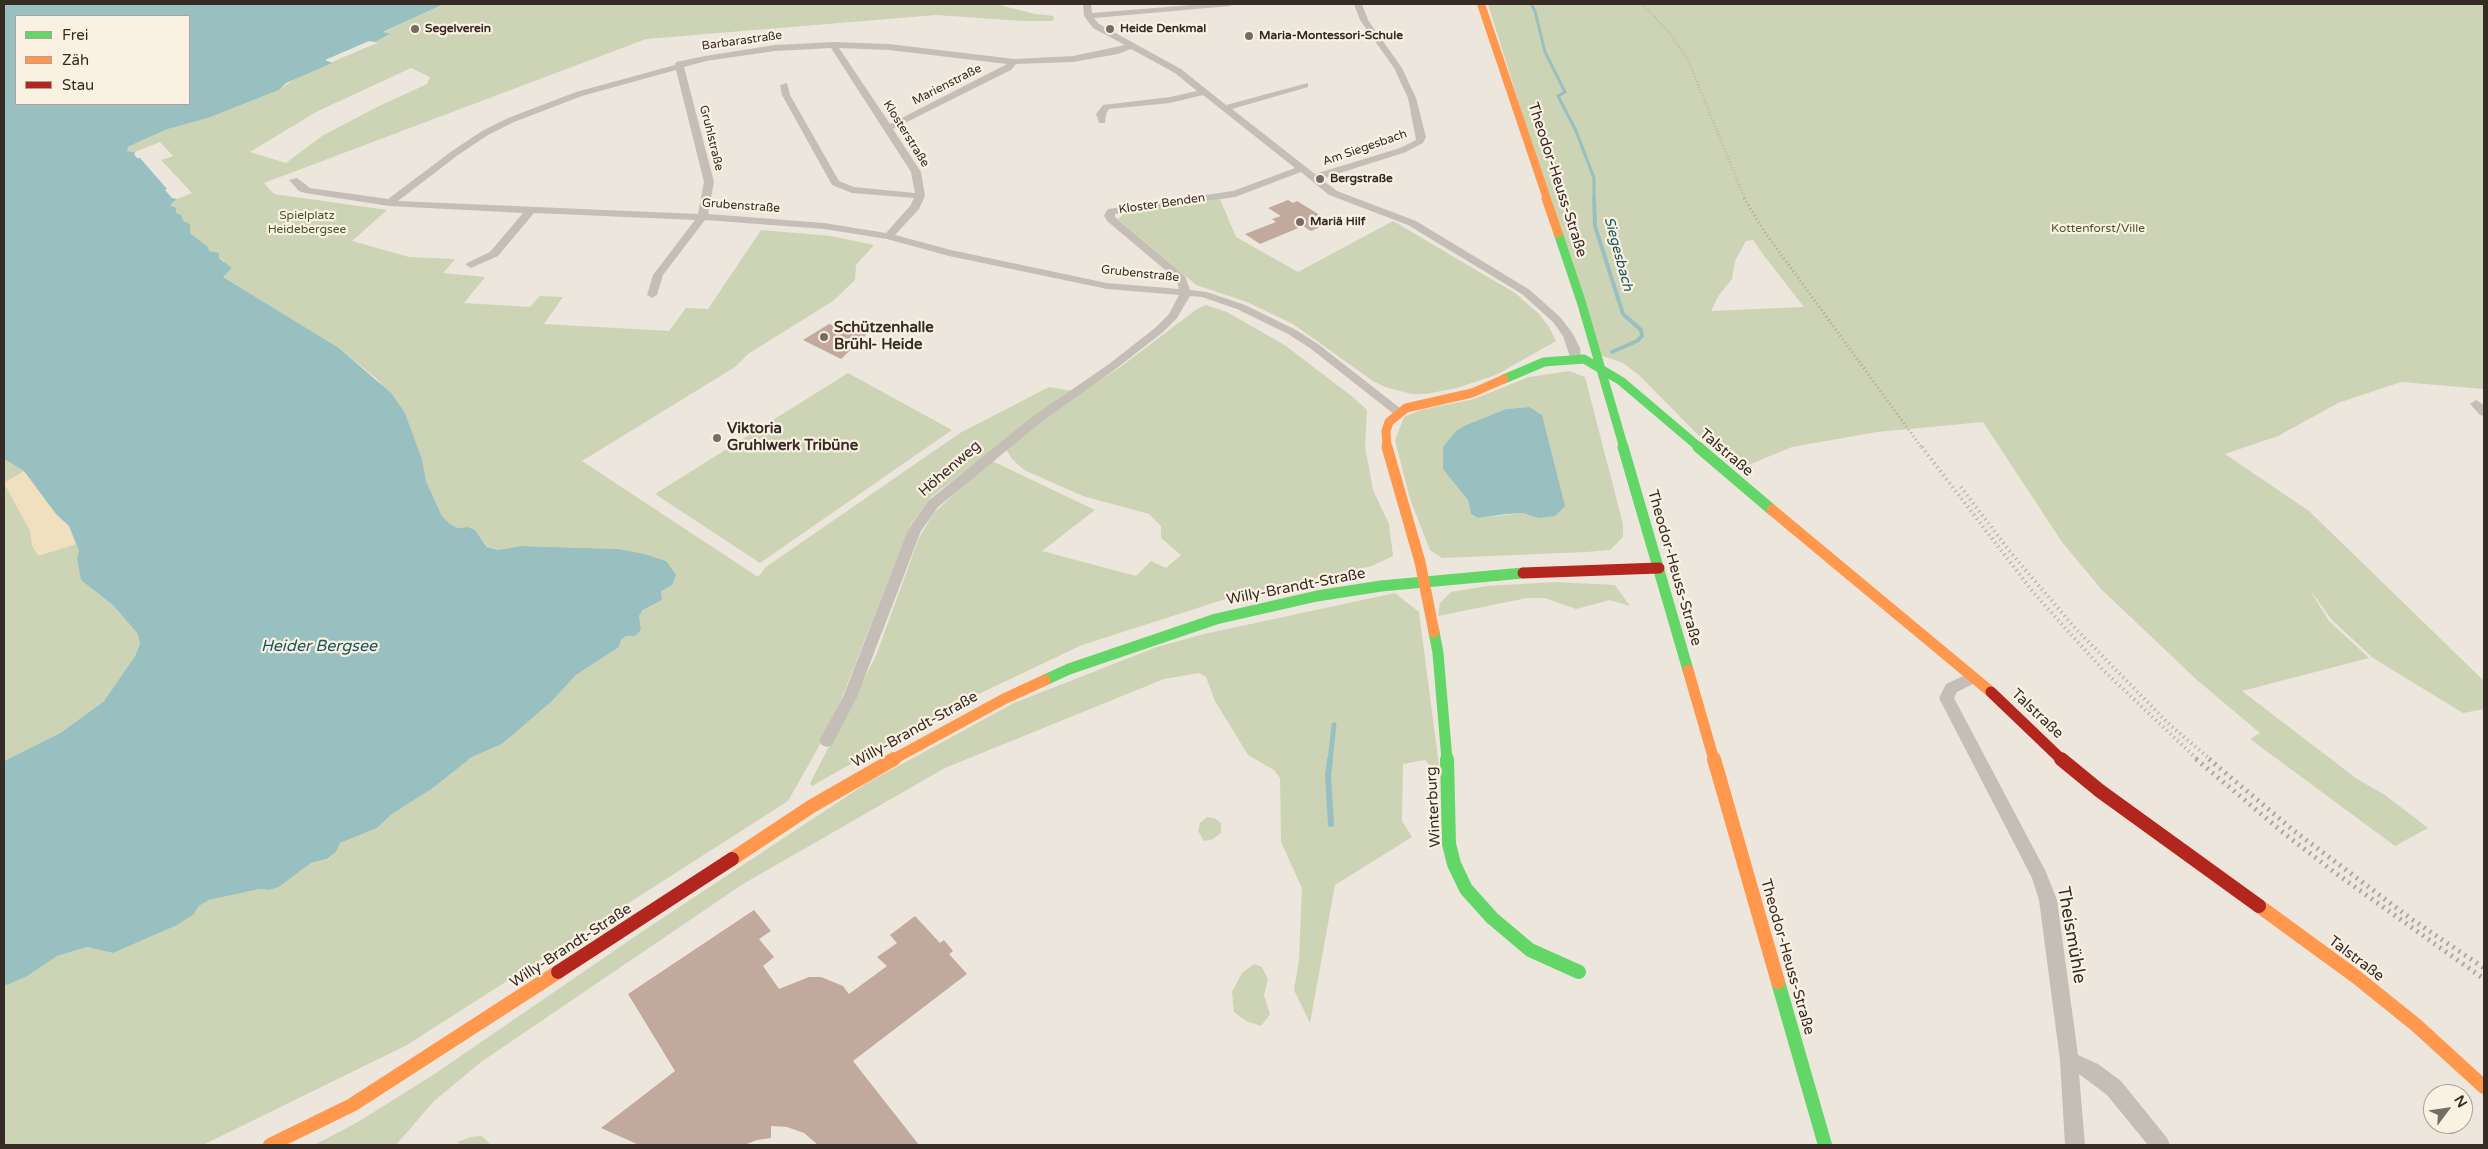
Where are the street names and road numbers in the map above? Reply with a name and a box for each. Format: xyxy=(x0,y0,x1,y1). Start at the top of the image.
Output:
street label: Barbarastraße xyxy=(701,28,783,54)
street label: Marienstraße xyxy=(910,61,984,109)
street label: Klosterstraße xyxy=(880,98,932,170)
street label: Theodor-Heuss-Straße xyxy=(1523,100,1591,260)
street label: Gruhlstraße xyxy=(696,104,726,172)
street label: Am Siegesbach xyxy=(1321,127,1409,169)
street label: Kloster Benden xyxy=(1118,191,1206,217)
street label: Grubenstraße xyxy=(701,196,781,216)
street label: Grubenstraße xyxy=(1100,263,1180,285)
street label: Talstraße xyxy=(1695,425,1757,481)
street label: Höhenweg xyxy=(915,437,985,501)
street label: Theodor-Heuss-Straße xyxy=(1643,488,1705,648)
street label: Willy-Brandt-Straße xyxy=(1225,565,1367,609)
street label: Talstraße xyxy=(2007,685,2067,743)
street label: Willy-Brandt-Straße xyxy=(849,688,981,772)
street label: Winterburg xyxy=(1423,766,1445,848)
street label: Theodor-Heuss-Straße xyxy=(1756,877,1818,1037)
street label: Theismühle xyxy=(2052,885,2090,985)
street label: Willy-Brandt-Straße xyxy=(507,900,635,992)
street label: Talstraße xyxy=(2325,932,2387,986)

